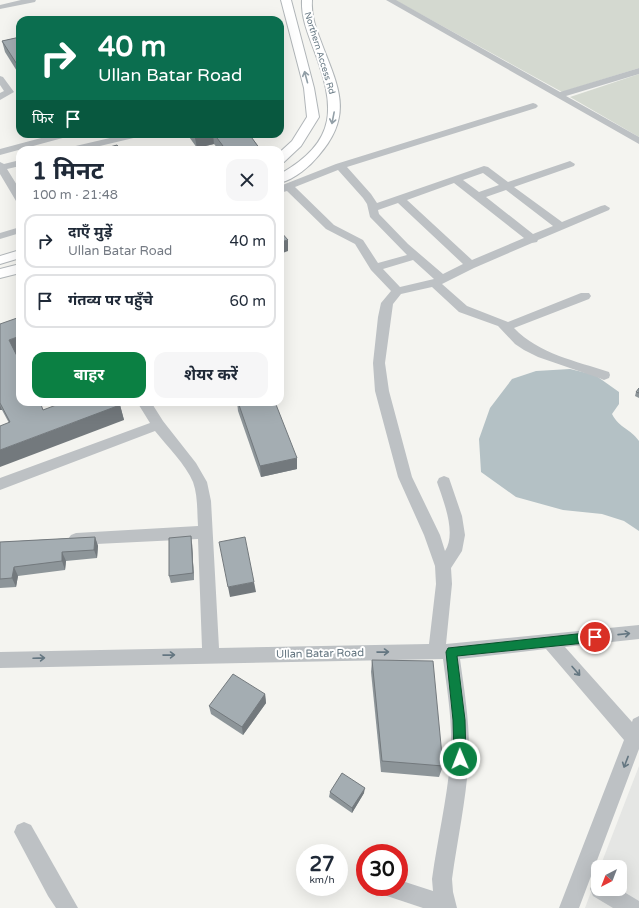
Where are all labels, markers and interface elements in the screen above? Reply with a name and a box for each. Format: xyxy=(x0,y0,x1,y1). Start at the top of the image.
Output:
street label: Northern Access Rd xyxy=(302,11,337,96)
text: 40 m xyxy=(98,30,166,64)
icon: right xyxy=(32,32,84,84)
text: Ullan Batar Road xyxy=(98,64,242,86)
one-way arrow xyxy=(302,71,309,84)
icon: arrive xyxy=(62,108,84,130)
text: फिर xyxy=(32,109,54,127)
one-way arrow xyxy=(328,111,336,124)
text: 1 मिनट xyxy=(32,157,104,186)
button: close xyxy=(226,159,268,201)
text: 100 m · 21:48 xyxy=(32,187,118,203)
text: दाएँ मुड़ें xyxy=(68,223,112,241)
icon: right xyxy=(34,230,56,252)
text: 40 m xyxy=(229,232,266,250)
text: Ullan Batar Road xyxy=(68,243,172,259)
icon: arrive xyxy=(34,290,56,312)
text: गंतव्य पर पहुँचे xyxy=(68,291,153,309)
text: 60 m xyxy=(229,292,266,310)
button: बाहर xyxy=(32,352,146,398)
button: शेयर करें xyxy=(154,352,268,398)
pin xyxy=(578,620,612,654)
icon: arrive xyxy=(584,626,606,648)
one-way arrow xyxy=(617,630,630,637)
street label: Ullan Batar Road xyxy=(276,646,364,661)
one-way arrow xyxy=(376,648,389,656)
one-way arrow xyxy=(162,652,175,659)
one-way arrow xyxy=(32,654,45,662)
one-way arrow xyxy=(571,666,580,676)
position arrow xyxy=(439,738,481,780)
one-way arrow xyxy=(622,755,630,767)
speed limit sign: 30 xyxy=(356,844,408,896)
text: 27 xyxy=(309,853,335,877)
north arrow xyxy=(591,860,627,896)
map controls xyxy=(591,860,627,896)
text: km/h xyxy=(309,874,335,886)

